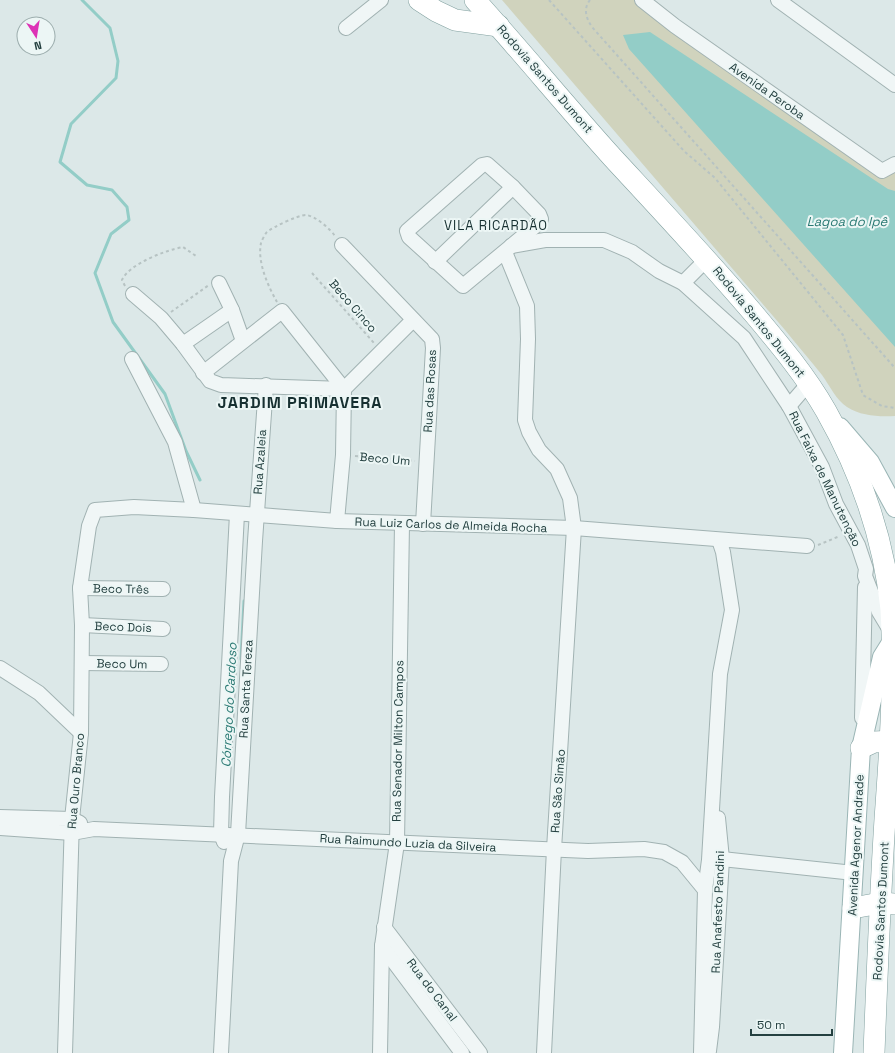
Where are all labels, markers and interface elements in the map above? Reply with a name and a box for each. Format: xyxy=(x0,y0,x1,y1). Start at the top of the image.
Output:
north arrow xyxy=(16,16,56,56)
street label: Rodovia Santos Dumont xyxy=(493,21,597,137)
text: N xyxy=(33,38,43,53)
street label: Avenida Peroba xyxy=(726,59,808,123)
water label: Lagoa do Ipê xyxy=(807,213,889,230)
district label: VILA RICARDÃO xyxy=(444,217,548,234)
street label: Rodovia Santos Dumont xyxy=(709,263,809,381)
street label: Beco Cinco xyxy=(326,276,380,336)
street label: Rua das Rosas xyxy=(420,349,440,433)
district label: JARDIM PRIMAVERA xyxy=(218,392,383,413)
street label: Rua Faixa de Manutenção xyxy=(785,409,865,549)
street label: Rua Azaleia xyxy=(250,429,270,495)
street label: Beco Um xyxy=(359,449,411,469)
street label: Rua Luiz Carlos de Almeida Rocha xyxy=(354,514,548,536)
street label: Beco Três xyxy=(93,581,149,597)
street label: Beco Dois xyxy=(94,618,152,636)
street label: Rua Santa Tereza xyxy=(235,639,257,739)
water label: Córrego do Cardoso xyxy=(217,641,241,768)
street label: Beco Um xyxy=(96,656,148,672)
street label: Rua Senador Milton Campos xyxy=(389,660,407,822)
street label: Rua Ouro Branco xyxy=(64,732,88,830)
street label: Rua São Simão xyxy=(547,748,569,834)
street label: Avenida Agenor Andrade xyxy=(844,774,868,916)
street label: Rua Raimundo Luzia da Silveira xyxy=(319,830,497,856)
street label: Rodovia Santos Dumont xyxy=(869,841,893,981)
street label: Rua Anafesto Pandini xyxy=(708,850,728,974)
street label: Rua do Canal xyxy=(403,955,461,1025)
scale bar xyxy=(751,1011,832,1037)
text: 50 m xyxy=(757,1017,785,1033)

